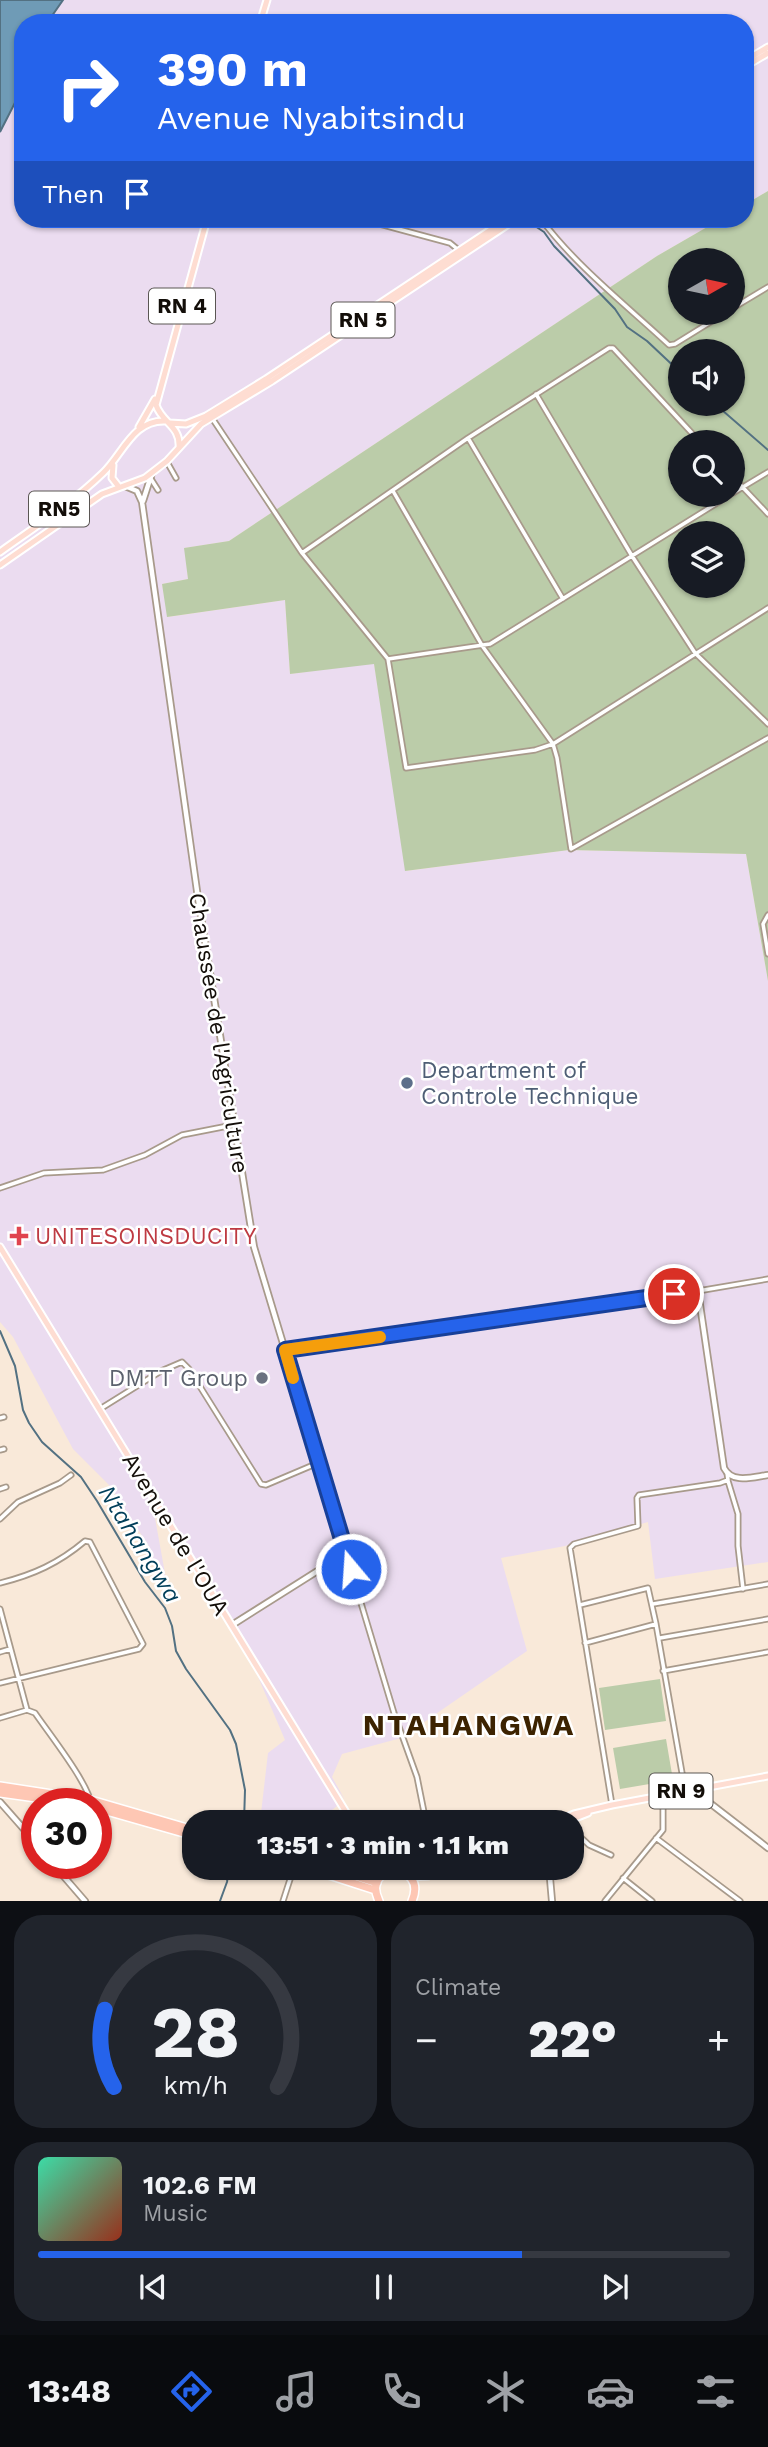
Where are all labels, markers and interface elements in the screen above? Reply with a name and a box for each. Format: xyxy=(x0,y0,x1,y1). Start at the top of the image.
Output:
text: 390 m xyxy=(157,40,308,98)
icon: right xyxy=(42,42,133,133)
text: Avenue Nyabitsindu xyxy=(157,99,466,137)
icon: arrive xyxy=(118,175,156,213)
text: Then xyxy=(42,179,104,209)
north arrow xyxy=(668,248,746,326)
map controls xyxy=(668,248,745,598)
road number: RN 4 xyxy=(149,288,215,324)
road number: RN 5 xyxy=(332,302,394,338)
button: sound xyxy=(668,339,745,416)
button: search xyxy=(668,430,745,507)
road number: RN5 xyxy=(29,491,89,526)
button: layers xyxy=(668,521,745,598)
street label: Chaussée de l'Agriculture xyxy=(183,891,254,1175)
place label: Department of Controle Technique xyxy=(421,1057,639,1110)
marker: Department of Controle Technique xyxy=(399,1075,415,1091)
place label: UNITESOINSDUCITY xyxy=(35,1223,256,1250)
marker: UNITESOINSDUCITY xyxy=(9,1226,29,1246)
pin xyxy=(644,1264,704,1324)
icon: arrive xyxy=(655,1275,693,1313)
place label: DMTT Group xyxy=(109,1365,248,1392)
marker: DMTT Group xyxy=(254,1370,270,1386)
street label: Avenue de l'OUA xyxy=(116,1448,235,1620)
water label: Ntahangwa xyxy=(93,1480,187,1608)
position arrow xyxy=(314,1532,388,1606)
district label: NTAHANGWA xyxy=(363,1707,575,1742)
road number: RN 9 xyxy=(650,1774,712,1809)
speed limit sign: 30 xyxy=(21,1788,112,1879)
text: 13:51 · 3 min · 1.1 km xyxy=(257,1830,509,1860)
text: Climate xyxy=(415,1974,501,2001)
text: 28 xyxy=(151,1990,240,2076)
text: 22° xyxy=(528,2009,617,2070)
text: − xyxy=(415,2018,438,2062)
text: + xyxy=(707,2018,730,2062)
text: km/h xyxy=(163,2071,228,2100)
text: 102.6 FM xyxy=(143,2170,257,2200)
text: Music xyxy=(143,2200,208,2227)
icon: previous xyxy=(134,2268,172,2306)
icon: pause xyxy=(365,2268,403,2306)
icon: next xyxy=(596,2268,634,2306)
icon: directions xyxy=(167,2367,216,2416)
icon: music xyxy=(272,2367,321,2416)
icon: phone xyxy=(377,2367,426,2416)
icon: climate xyxy=(481,2367,530,2416)
icon: car xyxy=(586,2367,635,2416)
icon: filters xyxy=(691,2367,740,2416)
text: 13:48 xyxy=(28,2372,111,2410)

